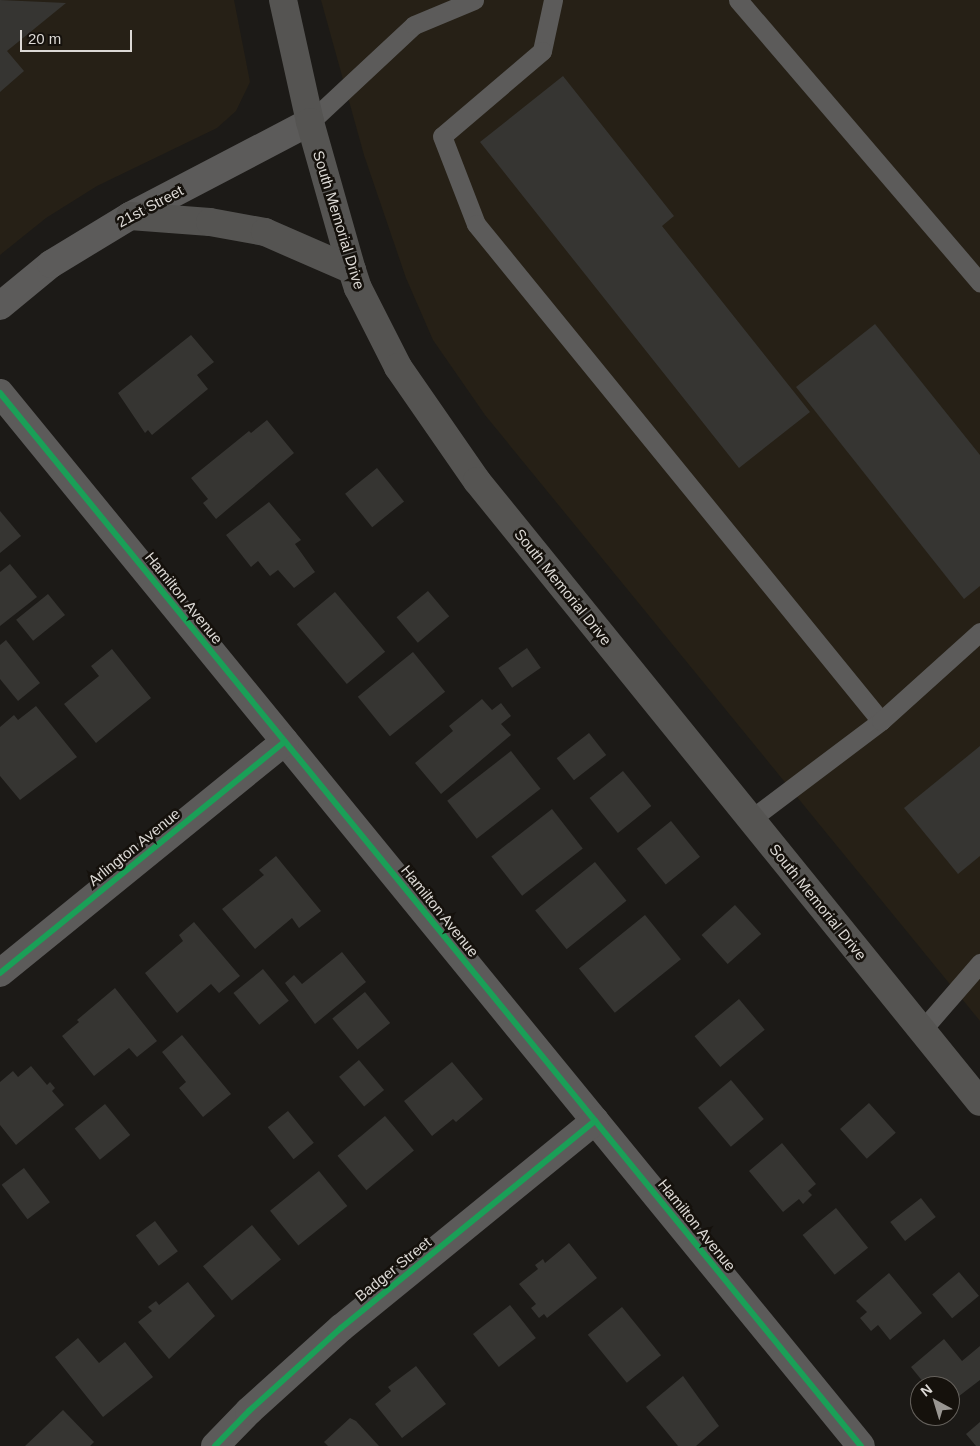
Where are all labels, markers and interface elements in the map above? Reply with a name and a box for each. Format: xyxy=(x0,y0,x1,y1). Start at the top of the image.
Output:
scale bar xyxy=(22,20,135,52)
text: 20 m xyxy=(28,30,61,47)
street label: South Memorial Drive xyxy=(309,148,369,292)
street label: 21st Street xyxy=(114,181,186,231)
street label: South Memorial Drive xyxy=(511,525,615,649)
street label: Hamilton Avenue xyxy=(141,548,227,648)
street label: Arlington Avenue xyxy=(84,804,184,890)
street label: South Memorial Drive xyxy=(766,840,870,964)
street label: Hamilton Avenue xyxy=(397,861,483,961)
street label: Hamilton Avenue xyxy=(654,1175,740,1275)
street label: Badger Street xyxy=(351,1233,435,1305)
north arrow xyxy=(910,1376,960,1426)
text: N xyxy=(917,1381,935,1400)

